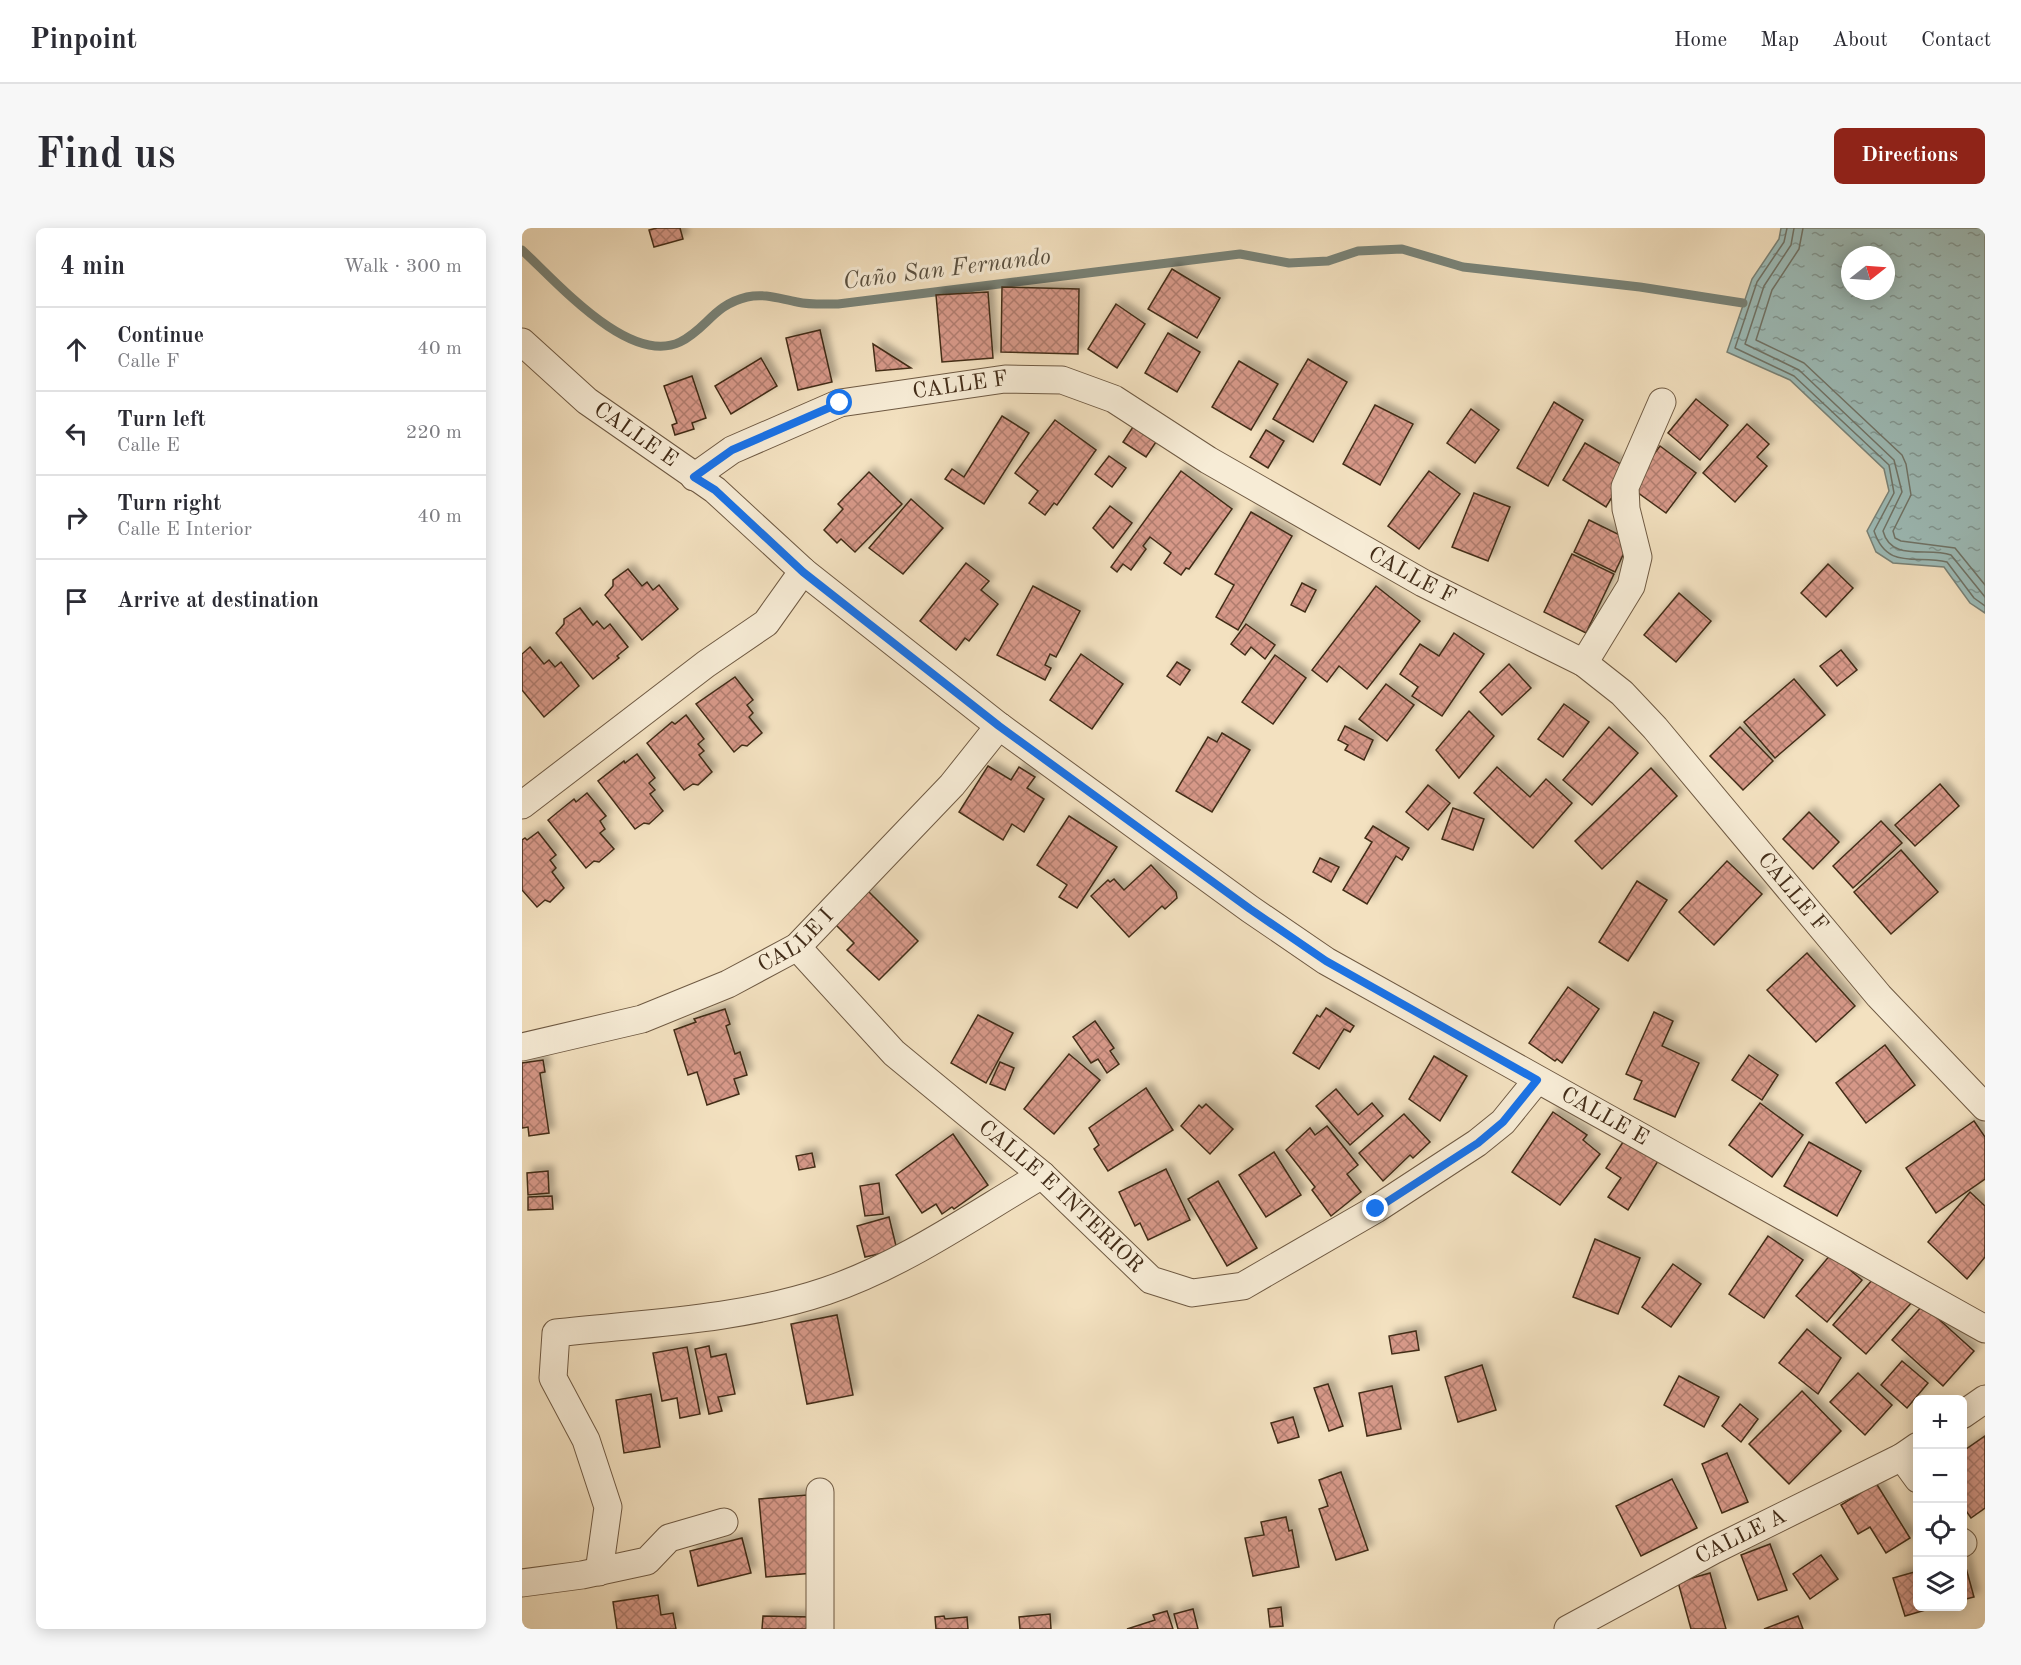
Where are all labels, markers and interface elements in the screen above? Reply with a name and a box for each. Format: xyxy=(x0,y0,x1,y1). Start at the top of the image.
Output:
text: Pinpoint xyxy=(30,27,137,55)
text: Home xyxy=(1674,30,1727,51)
text: Map xyxy=(1760,30,1799,51)
text: About xyxy=(1832,30,1888,51)
text: Contact xyxy=(1921,30,1991,51)
button: Directions xyxy=(1834,128,1985,184)
text: Find us xyxy=(36,135,175,177)
water label: Caño San Fernando xyxy=(842,245,1052,295)
north arrow xyxy=(1841,246,1895,300)
text: 4 min xyxy=(60,254,125,280)
text: Walk · 300 m xyxy=(343,257,462,277)
text: Continue xyxy=(117,325,204,347)
icon: ahead xyxy=(60,333,93,366)
text: 40 m xyxy=(417,339,462,359)
text: Calle F xyxy=(117,352,179,372)
street label: CALLE F xyxy=(911,368,1009,403)
route start xyxy=(826,389,852,415)
street label: CALLE E xyxy=(590,398,682,471)
text: Turn left xyxy=(117,409,206,431)
icon: left xyxy=(60,417,93,450)
text: 220 m xyxy=(406,423,462,443)
text: Calle E xyxy=(117,436,180,456)
text: Turn right xyxy=(117,493,221,515)
icon: right xyxy=(60,501,93,534)
text: 40 m xyxy=(417,507,462,527)
text: Calle E Interior xyxy=(117,520,252,540)
street label: CALLE F xyxy=(1364,543,1459,608)
icon: arrive xyxy=(60,585,93,618)
text: Arrive at destination xyxy=(117,590,319,612)
street label: CALLE F xyxy=(1753,849,1832,936)
street label: CALLE I xyxy=(754,905,838,977)
street label: CALLE E xyxy=(1557,1083,1652,1150)
street label: CALLE E INTERIOR xyxy=(974,1116,1148,1277)
route end xyxy=(1362,1195,1388,1221)
map controls xyxy=(1913,1395,1967,1611)
button: + xyxy=(1913,1395,1967,1449)
button: − xyxy=(1913,1449,1967,1503)
button: locate xyxy=(1913,1503,1967,1557)
street label: CALLE A xyxy=(1692,1505,1790,1569)
button: layers xyxy=(1913,1557,1967,1611)

